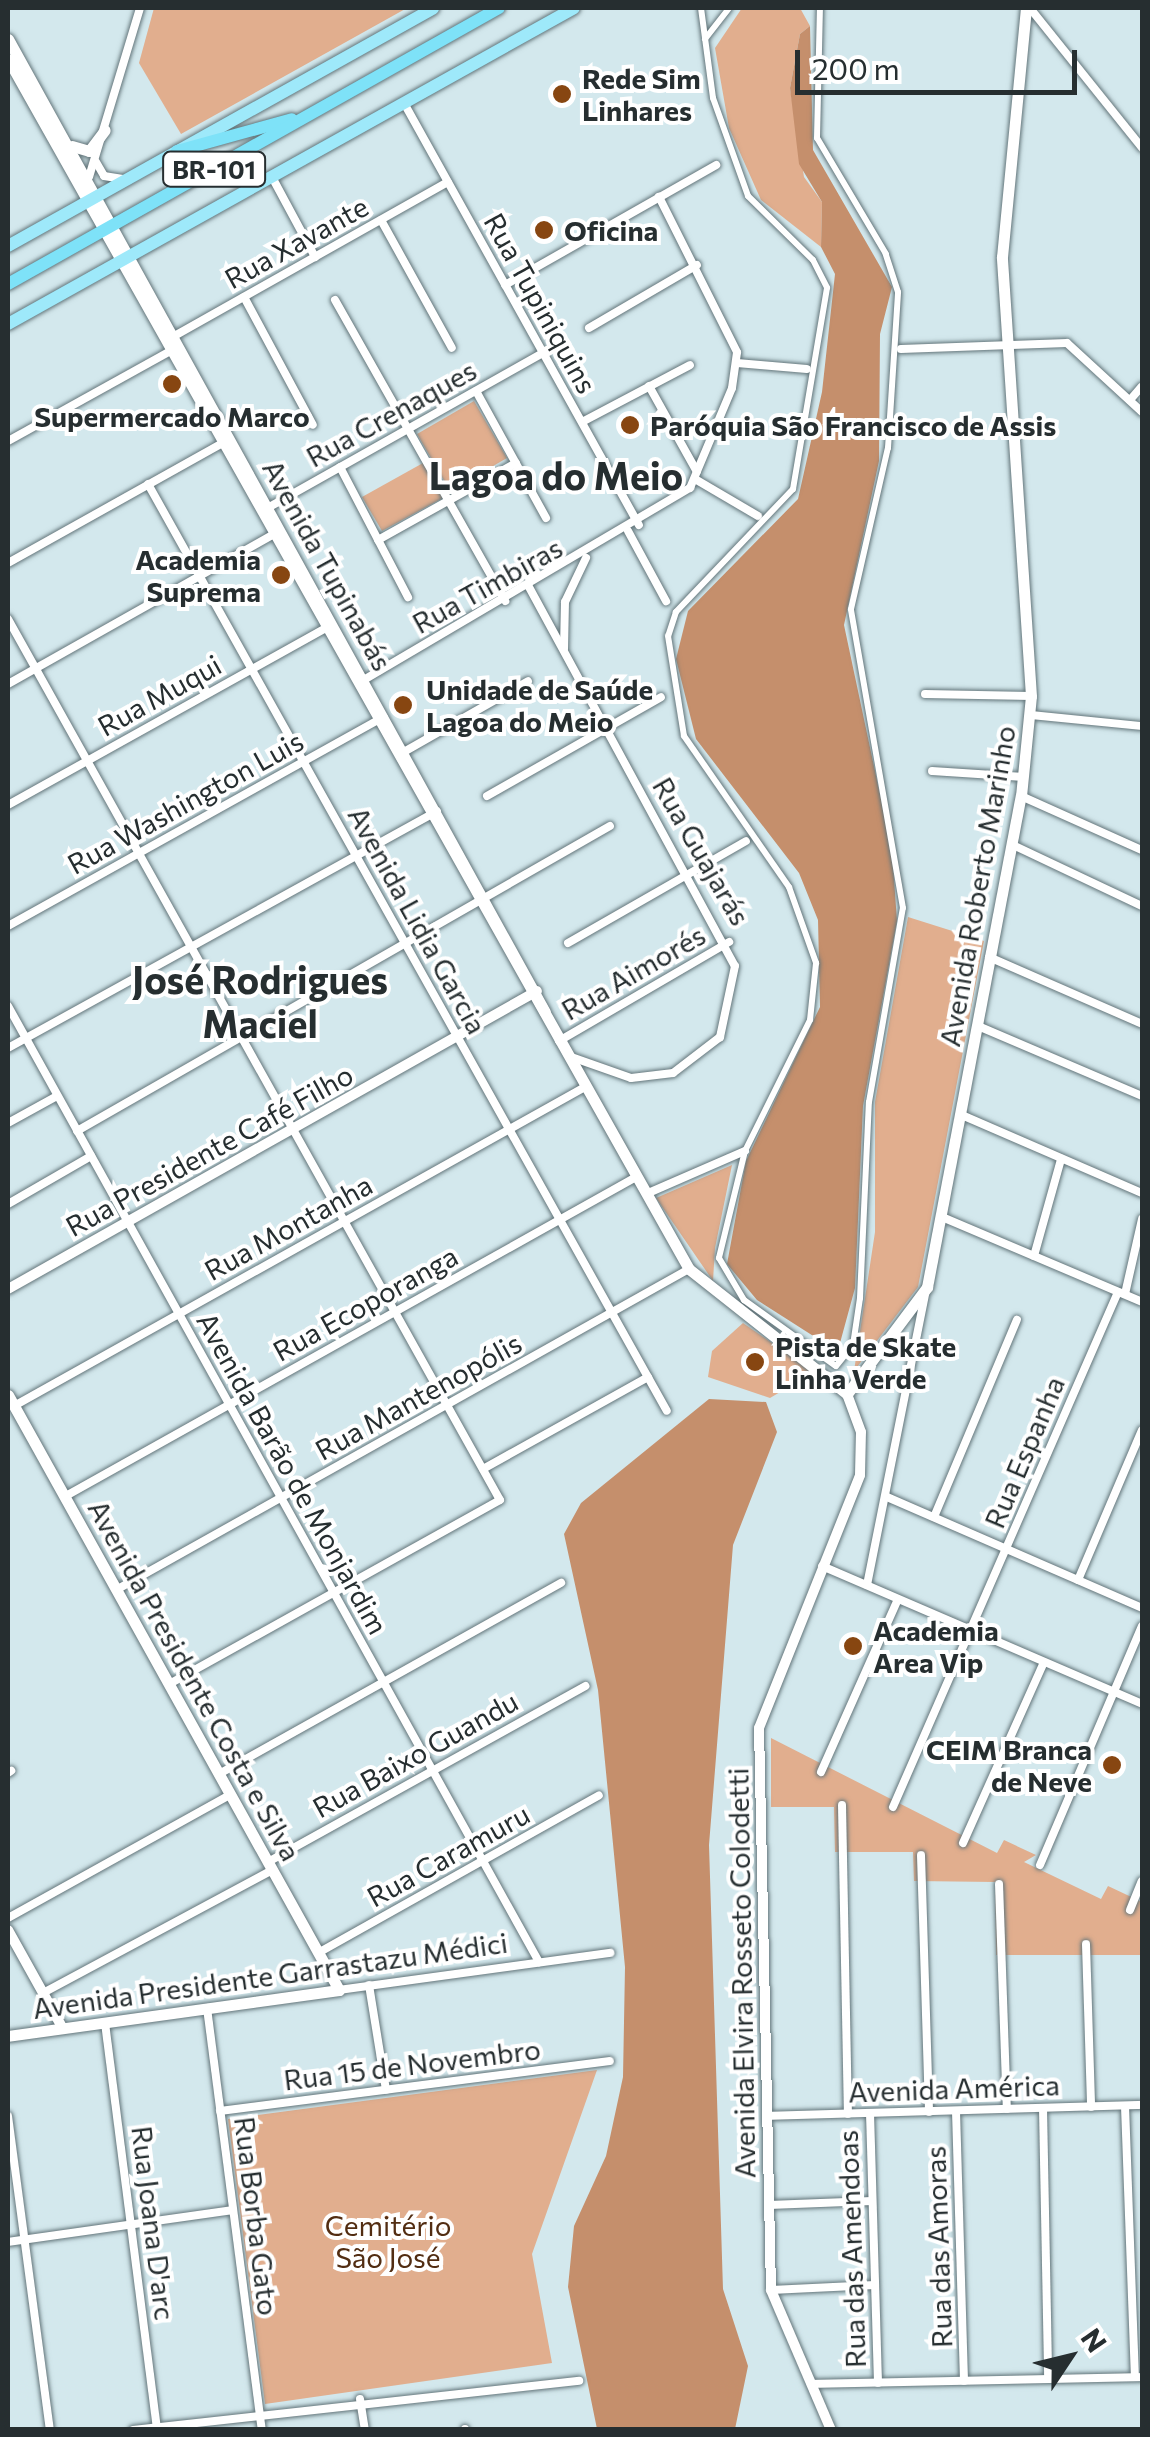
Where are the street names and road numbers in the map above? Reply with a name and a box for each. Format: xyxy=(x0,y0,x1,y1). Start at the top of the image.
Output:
road number: BR-101 xyxy=(162,149,266,189)
street label: Rua Xavante xyxy=(219,189,373,295)
street label: Rua Tupiniquins xyxy=(478,207,604,399)
street label: Rua Crenaques xyxy=(300,352,482,474)
street label: Avenida Tupinabás xyxy=(256,454,400,676)
street label: Rua Timbiras xyxy=(406,530,568,640)
street label: Rua Muqui xyxy=(91,647,227,743)
street label: Rua Washington Luis xyxy=(61,723,309,881)
street label: Avenida Roberto Marinho xyxy=(932,723,1022,1049)
street label: Rua Guajarás xyxy=(646,771,758,931)
street label: Avenida Lidia Garcia xyxy=(342,801,494,1039)
street label: Rua Aimorés xyxy=(555,917,711,1027)
street label: Rua Presidente Café Filho xyxy=(60,1057,358,1243)
street label: Rua Montanha xyxy=(198,1167,378,1287)
street label: Rua Ecoporanga xyxy=(267,1238,463,1368)
street label: Avenida Barão de Monjardim xyxy=(190,1306,396,1640)
street label: Rua Mantenopólis xyxy=(309,1325,527,1467)
street label: Rua Espanha xyxy=(977,1371,1071,1533)
street label: Avenida Presidente Costa e Silva xyxy=(82,1494,308,1866)
street label: Rua Baixo Guandu xyxy=(307,1684,523,1824)
street label: Avenida Elvira Rosseto Colodetti xyxy=(721,1767,761,2179)
street label: Rua Caramuru xyxy=(361,1797,535,1913)
street label: Avenida Presidente Garrastazu Médici xyxy=(30,1925,510,2025)
street label: Rua 15 de Novembro xyxy=(282,2032,542,2096)
street label: Avenida América xyxy=(848,2068,1060,2108)
street label: Rua Borba Gato xyxy=(228,2115,286,2317)
street label: Rua Joana D'arc xyxy=(125,2124,183,2322)
street label: Rua das Amendoas xyxy=(830,2129,872,2369)
street label: Rua das Amoras xyxy=(918,2146,958,2348)

